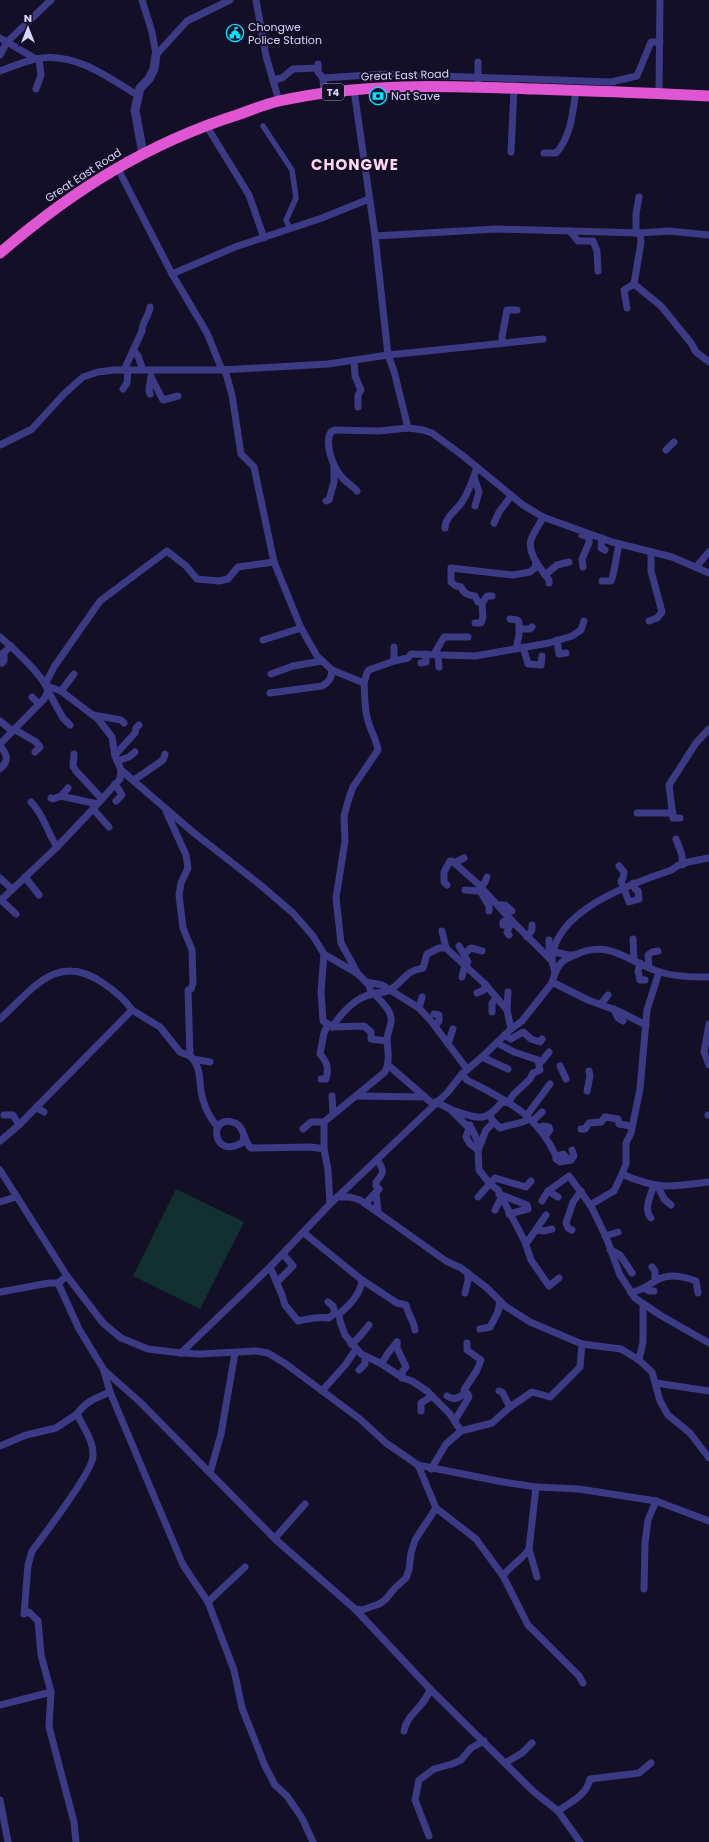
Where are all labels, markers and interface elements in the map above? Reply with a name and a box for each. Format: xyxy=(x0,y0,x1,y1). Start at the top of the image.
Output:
north arrow xyxy=(8,8,48,48)
text: N xyxy=(24,10,32,26)
place label: Chongwe Police Station xyxy=(248,19,322,48)
public building icon: Chongwe Police Station xyxy=(225,23,245,43)
street label: Great East Road xyxy=(361,65,449,85)
road number: T4 xyxy=(322,84,344,100)
bank icon: Nat Save xyxy=(368,86,388,106)
place label: Nat Save xyxy=(391,88,440,104)
street label: Great East Road xyxy=(42,144,124,206)
district label: CHONGWE xyxy=(311,154,399,175)

